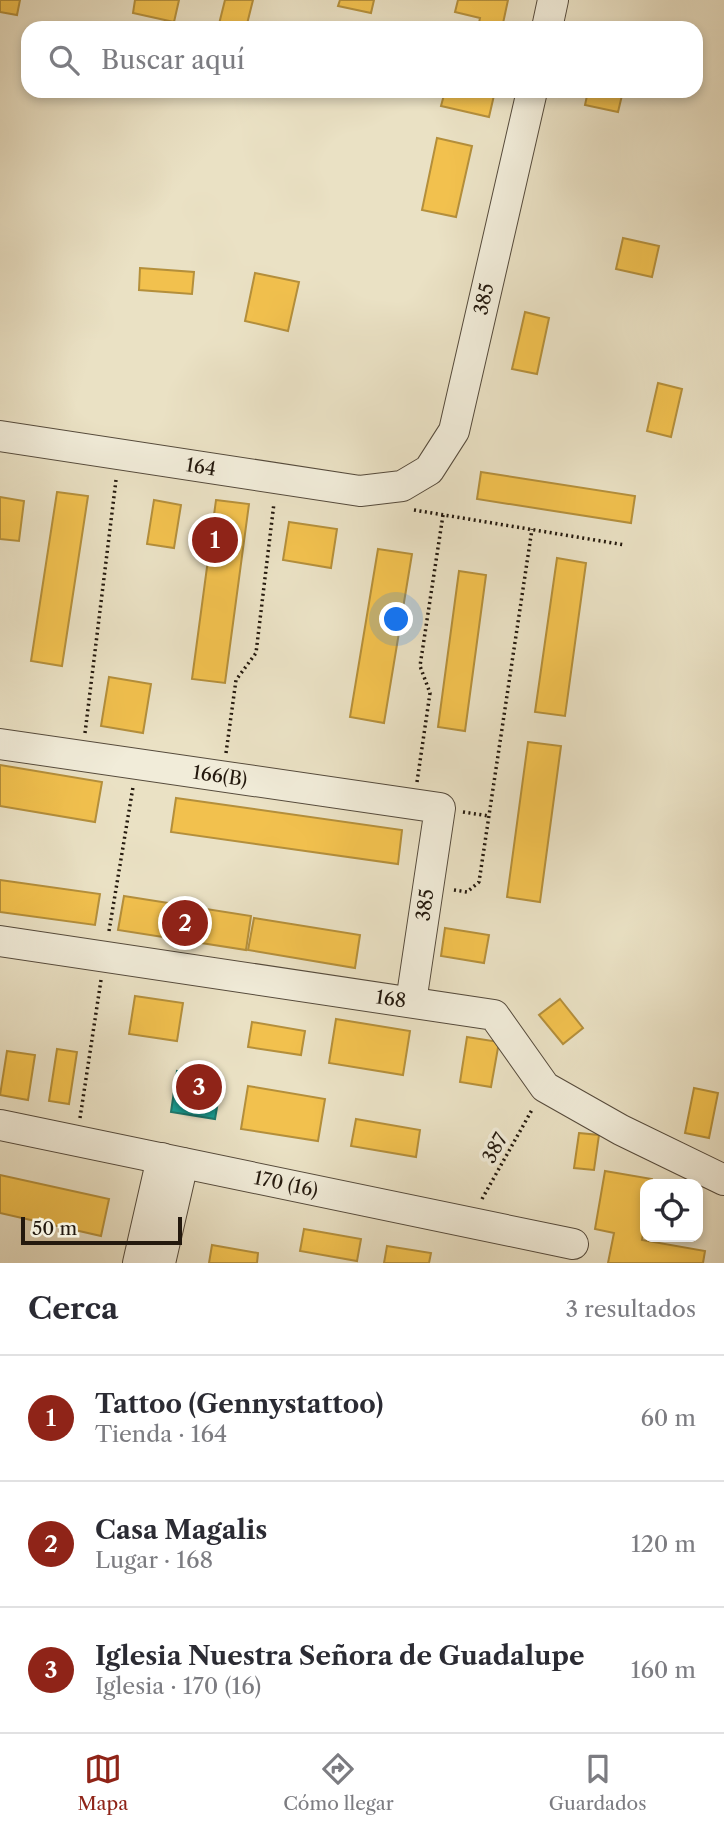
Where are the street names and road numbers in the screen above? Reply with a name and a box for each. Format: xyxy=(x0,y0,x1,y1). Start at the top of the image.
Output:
street label: 385 xyxy=(469,281,499,317)
street label: 164 xyxy=(184,453,218,481)
street label: 166(B) xyxy=(191,761,249,791)
street label: 385 xyxy=(411,888,439,922)
street label: 168 xyxy=(374,985,408,1013)
street label: 387 xyxy=(477,1128,513,1167)
street label: 170 (16) xyxy=(252,1166,320,1202)

